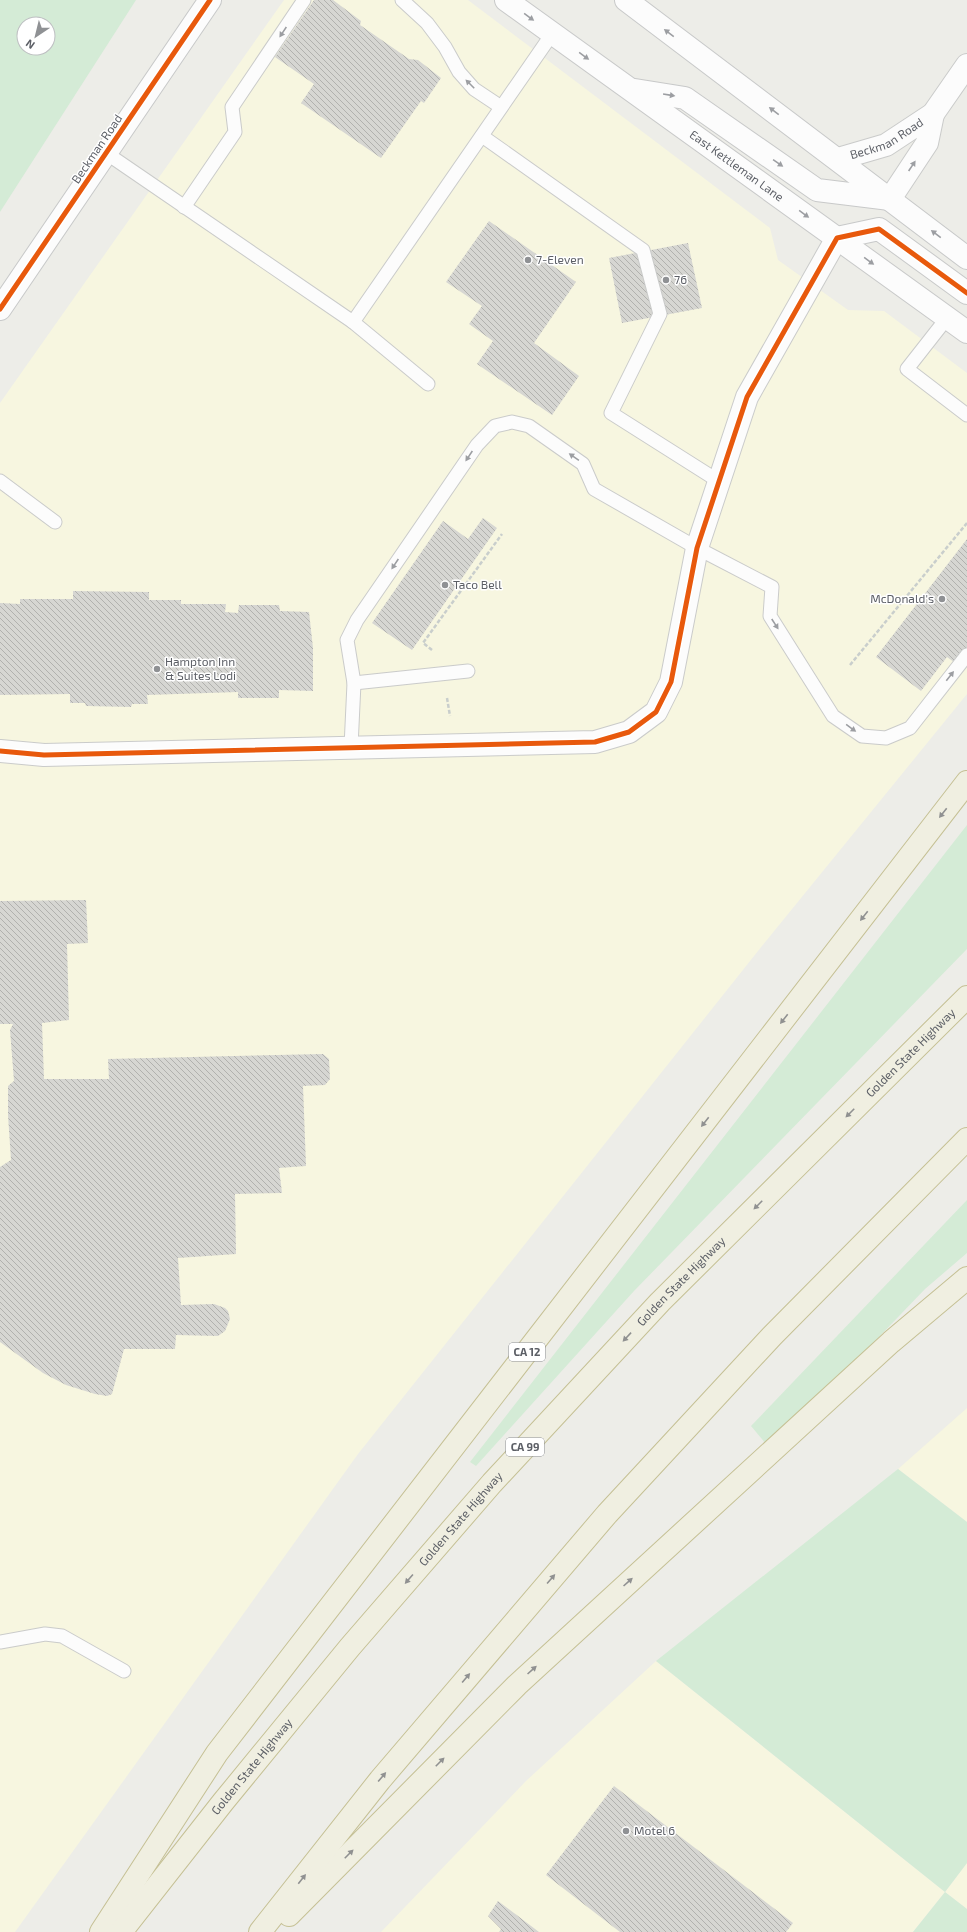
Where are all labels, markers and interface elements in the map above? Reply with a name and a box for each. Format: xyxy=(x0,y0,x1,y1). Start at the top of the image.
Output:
one-way arrow xyxy=(524,13,534,21)
north arrow xyxy=(16,16,56,56)
one-way arrow xyxy=(279,27,286,38)
one-way arrow xyxy=(664,29,675,37)
text: N xyxy=(23,37,37,52)
one-way arrow xyxy=(579,52,589,60)
one-way arrow xyxy=(465,79,475,89)
one-way arrow xyxy=(662,92,675,98)
one-way arrow xyxy=(768,107,779,115)
street label: Beckman Road xyxy=(68,111,124,186)
street label: Beckman Road xyxy=(848,115,925,161)
street label: East Kettleman Lane xyxy=(687,127,787,204)
one-way arrow xyxy=(773,159,783,167)
one-way arrow xyxy=(908,161,916,172)
one-way arrow xyxy=(798,210,809,218)
one-way arrow xyxy=(931,230,941,238)
place label: 7-Eleven xyxy=(536,252,584,266)
marker: 7-Eleven xyxy=(523,255,533,265)
one-way arrow xyxy=(864,257,874,265)
place label: 76 xyxy=(674,272,687,286)
marker: 76 xyxy=(661,275,671,285)
one-way arrow xyxy=(465,451,473,462)
one-way arrow xyxy=(569,453,579,461)
one-way arrow xyxy=(391,558,399,569)
place label: Taco Bell xyxy=(453,577,502,591)
marker: Taco Bell xyxy=(440,580,450,590)
place label: McDonald's xyxy=(870,591,934,605)
marker: McDonald's xyxy=(937,594,947,604)
one-way arrow xyxy=(771,619,779,629)
place label: Hampton Inn & Suites Lodi xyxy=(165,654,236,682)
marker: Hampton Inn & Suites Lodi xyxy=(152,664,162,674)
one-way arrow xyxy=(946,671,955,682)
one-way arrow xyxy=(845,724,856,732)
one-way arrow xyxy=(939,808,947,818)
one-way arrow xyxy=(859,910,868,921)
street label: Golden State Highway xyxy=(863,1004,958,1099)
one-way arrow xyxy=(780,1013,788,1024)
one-way arrow xyxy=(845,1108,855,1118)
one-way arrow xyxy=(700,1116,709,1127)
one-way arrow xyxy=(753,1200,763,1210)
street label: Golden State Highway xyxy=(633,1233,728,1328)
one-way arrow xyxy=(623,1333,632,1342)
road number: CA 12 xyxy=(509,1343,545,1361)
road number: CA 99 xyxy=(506,1438,544,1456)
street label: Golden State Highway xyxy=(416,1468,505,1568)
one-way arrow xyxy=(404,1574,413,1585)
one-way arrow xyxy=(546,1574,555,1585)
one-way arrow xyxy=(623,1578,633,1587)
one-way arrow xyxy=(527,1665,537,1675)
one-way arrow xyxy=(462,1673,471,1683)
street label: Golden State Highway xyxy=(208,1715,295,1817)
one-way arrow xyxy=(435,1757,445,1767)
one-way arrow xyxy=(378,1772,387,1783)
place label: Motel 6 xyxy=(634,1823,675,1837)
marker: Motel 6 xyxy=(621,1826,631,1836)
one-way arrow xyxy=(344,1849,354,1859)
one-way arrow xyxy=(297,1874,306,1885)

